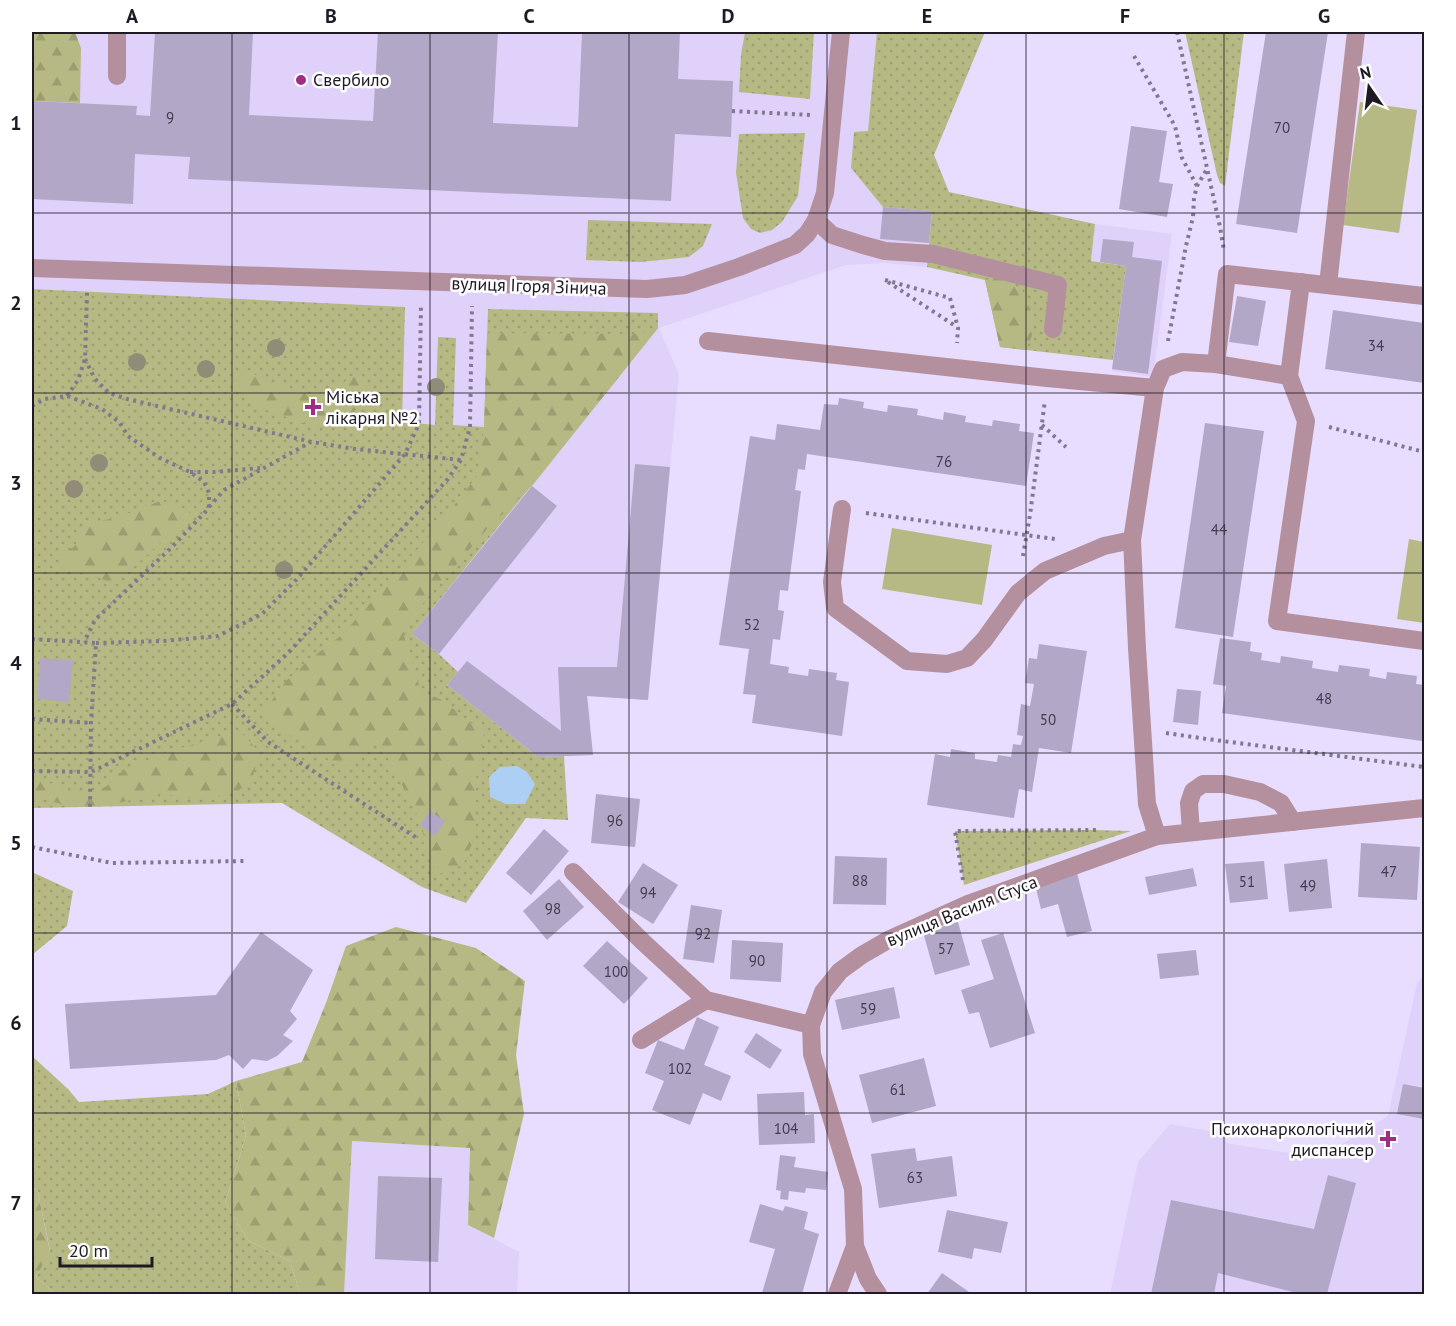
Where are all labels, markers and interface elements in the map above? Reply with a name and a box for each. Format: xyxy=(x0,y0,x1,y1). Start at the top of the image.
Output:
text: A xyxy=(126,3,139,29)
text: B xyxy=(325,3,337,29)
text: C xyxy=(523,3,535,29)
text: D xyxy=(722,3,735,29)
text: E xyxy=(922,3,932,29)
text: F xyxy=(1120,3,1130,29)
text: G xyxy=(1318,3,1330,29)
north arrow xyxy=(1339,57,1399,117)
text: N xyxy=(1358,61,1373,83)
place label: Свербило xyxy=(313,68,389,91)
marker: Свербило xyxy=(294,73,308,87)
house number: 9 xyxy=(166,108,174,127)
text: 1 xyxy=(10,110,22,136)
house number: 70 xyxy=(1274,118,1290,137)
street label: вулиця Ігоря Зінича xyxy=(451,271,607,300)
text: 2 xyxy=(10,290,22,316)
house number: 34 xyxy=(1368,336,1384,355)
place label: Міська лікарня №2 xyxy=(325,385,418,429)
marker: Міська лікарня №2 xyxy=(304,398,322,416)
house number: 76 xyxy=(936,452,952,471)
text: 3 xyxy=(10,470,22,496)
house number: 44 xyxy=(1211,520,1227,539)
house number: 52 xyxy=(744,615,760,634)
text: 4 xyxy=(10,650,22,676)
house number: 48 xyxy=(1316,689,1332,708)
house number: 50 xyxy=(1040,710,1056,729)
house number: 96 xyxy=(607,811,623,830)
text: 5 xyxy=(10,830,22,856)
house number: 47 xyxy=(1381,862,1397,881)
street label: вулиця Василя Стуса xyxy=(883,870,1041,951)
house number: 88 xyxy=(852,871,868,890)
house number: 51 xyxy=(1239,872,1255,891)
house number: 49 xyxy=(1300,876,1316,895)
house number: 94 xyxy=(640,883,656,902)
house number: 98 xyxy=(545,899,561,918)
house number: 92 xyxy=(695,924,711,943)
house number: 57 xyxy=(938,939,954,958)
house number: 90 xyxy=(749,951,765,970)
house number: 100 xyxy=(604,962,628,981)
house number: 59 xyxy=(860,999,876,1018)
text: 6 xyxy=(10,1010,22,1036)
house number: 102 xyxy=(668,1059,692,1078)
house number: 61 xyxy=(890,1080,906,1099)
place label: Психонаркологічний диспансер xyxy=(1211,1117,1374,1161)
house number: 104 xyxy=(774,1119,798,1138)
marker: Психонаркологічний диспансер xyxy=(1379,1130,1397,1148)
house number: 63 xyxy=(907,1168,923,1187)
text: 7 xyxy=(10,1190,22,1216)
scale bar xyxy=(60,1230,152,1268)
text: 20 m xyxy=(69,1239,108,1262)

